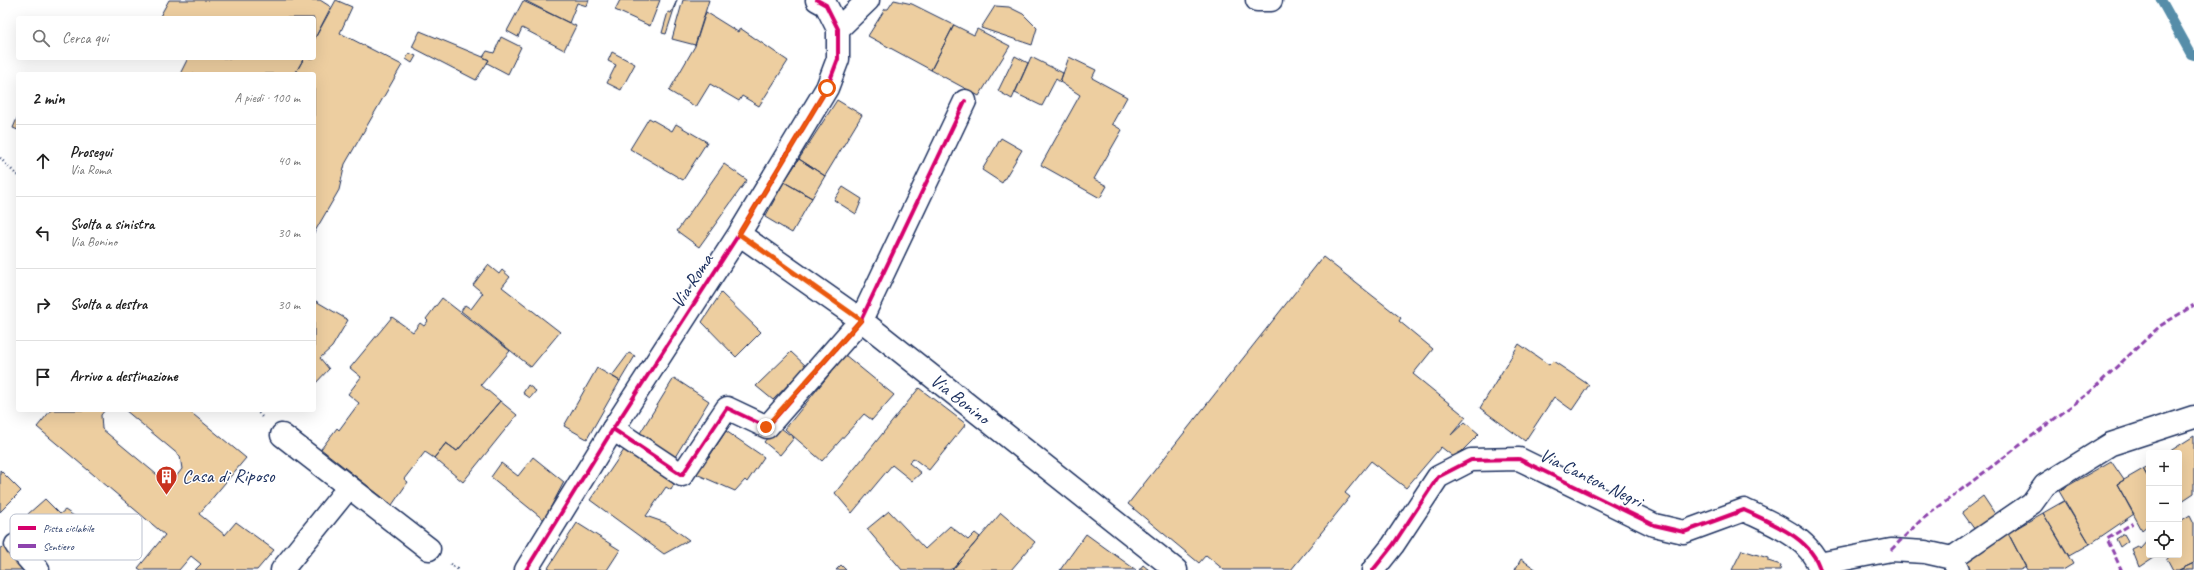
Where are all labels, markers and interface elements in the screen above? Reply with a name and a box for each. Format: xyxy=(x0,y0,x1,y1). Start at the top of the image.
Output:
search box xyxy=(16,16,316,60)
icon: search xyxy=(30,27,52,49)
text: Cerca qui xyxy=(62,29,108,48)
route start xyxy=(818,79,836,97)
text: 2 min xyxy=(32,88,65,109)
text: A piedi · 100 m xyxy=(235,90,300,106)
text: Prosegui xyxy=(70,143,112,162)
icon: ahead xyxy=(32,150,54,172)
text: 40 m xyxy=(278,153,300,169)
text: Via Roma xyxy=(70,162,111,178)
text: Svolta a sinistra xyxy=(70,215,154,234)
icon: left xyxy=(32,222,54,244)
text: 30 m xyxy=(278,225,300,241)
text: Via Bonino xyxy=(70,234,117,250)
street label: Via Roma xyxy=(666,248,719,313)
icon: right xyxy=(32,294,54,316)
text: Svolta a destra xyxy=(70,295,147,314)
text: 30 m xyxy=(278,297,300,313)
icon: arrive xyxy=(32,366,54,388)
text: Arrivo a destinazione xyxy=(70,367,178,386)
street label: Via Bonino xyxy=(925,368,996,431)
route end xyxy=(757,418,775,436)
street label: Via Canton Negri xyxy=(1536,443,1649,514)
map controls xyxy=(2146,450,2182,558)
button: + xyxy=(2146,450,2182,486)
building icon: Casa di Riposo xyxy=(153,463,179,496)
place label: Casa di Riposo xyxy=(182,464,276,488)
button: − xyxy=(2146,486,2182,522)
legend xyxy=(10,514,142,560)
text: Pista ciclabile xyxy=(43,521,95,535)
button: locate xyxy=(2146,522,2182,558)
text: Sentiero xyxy=(43,539,75,553)

